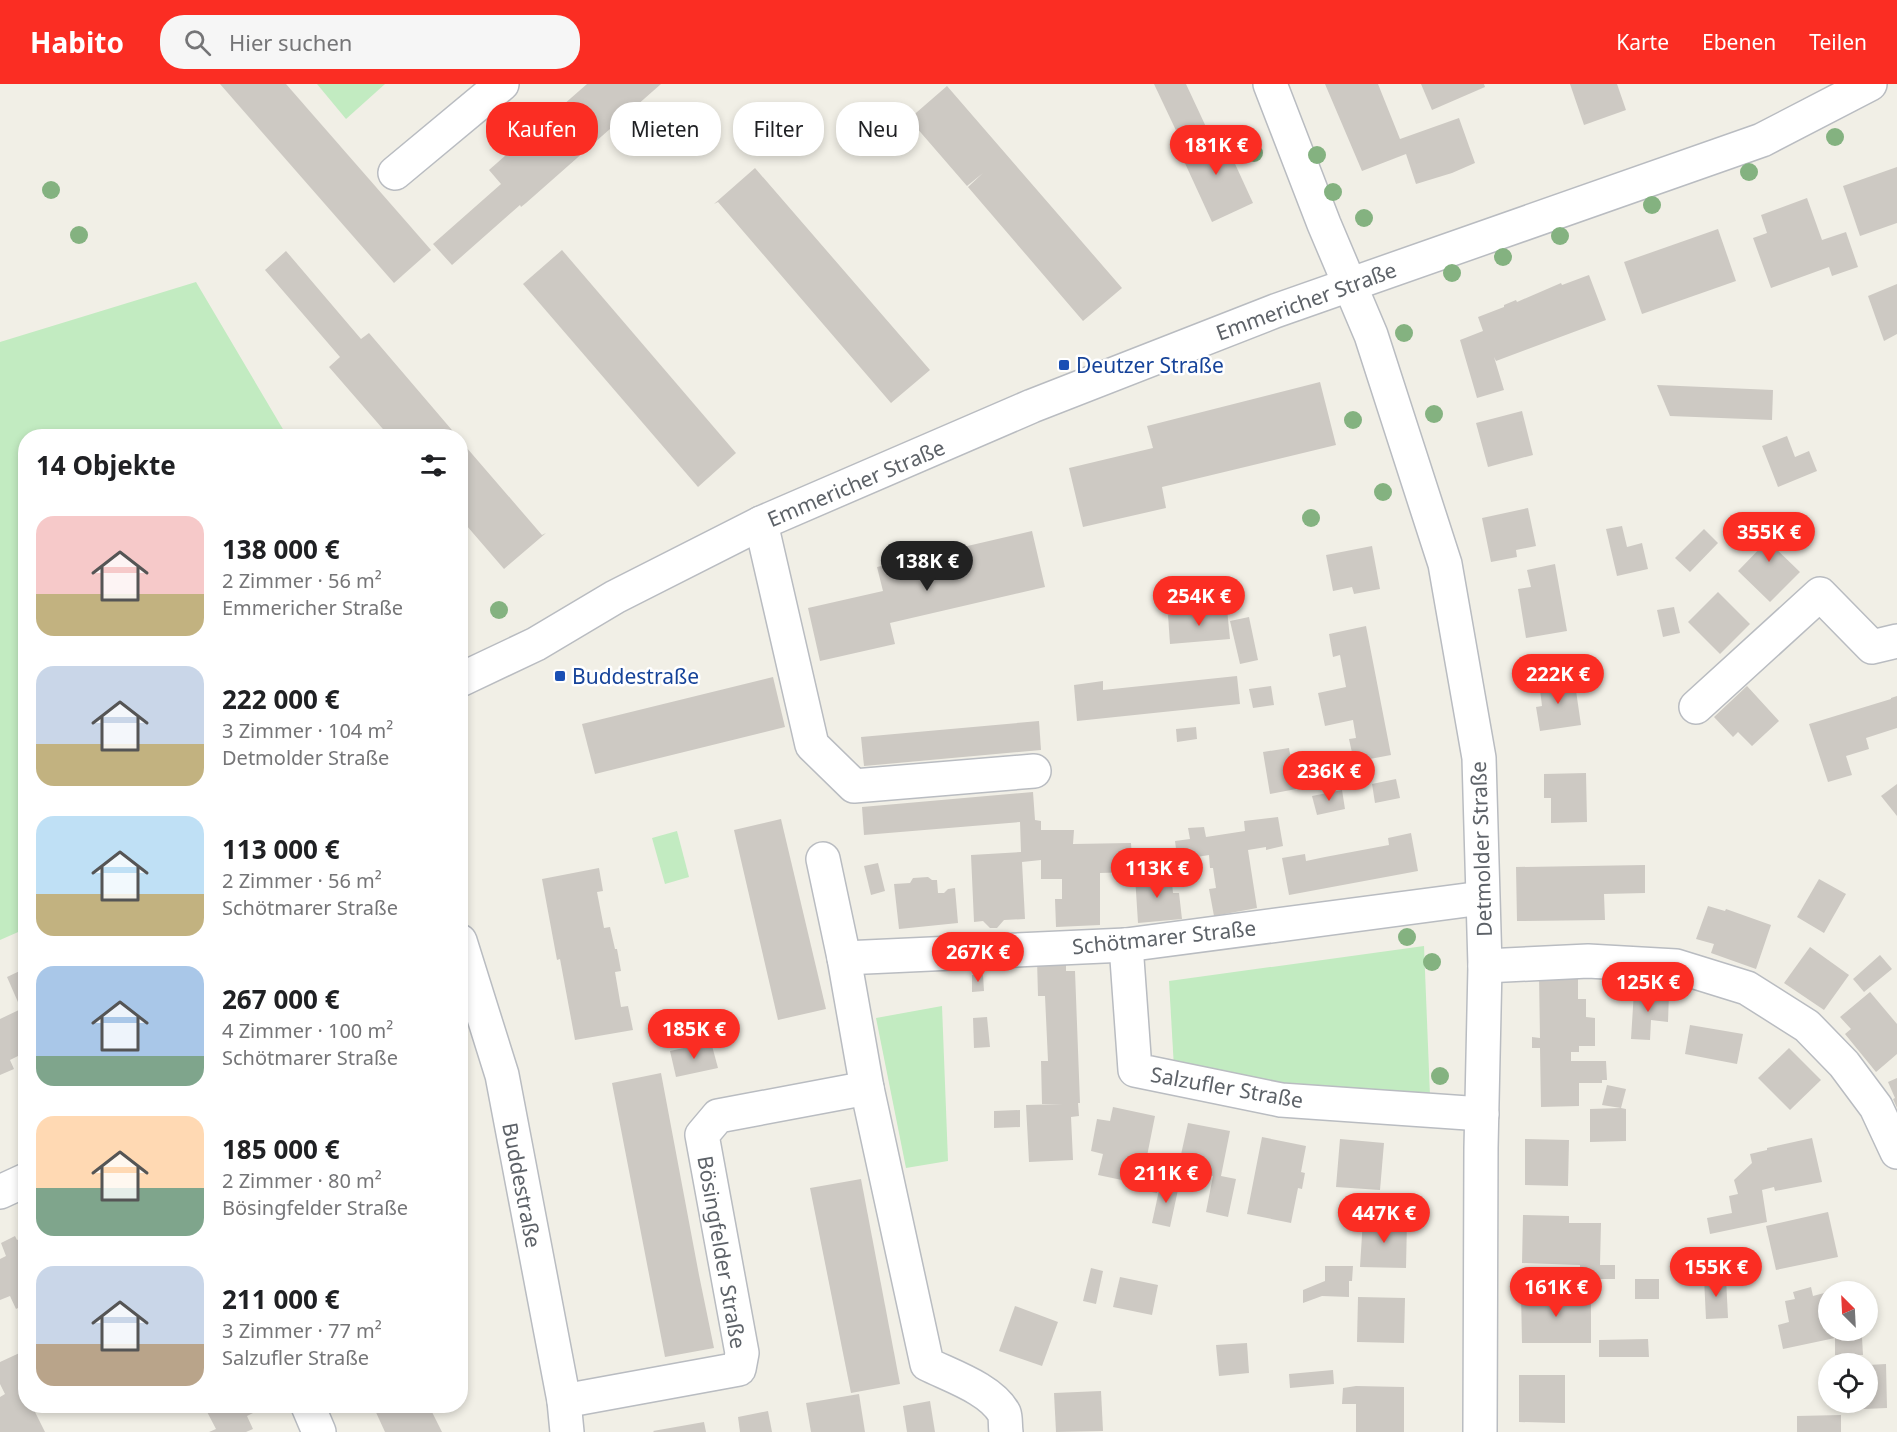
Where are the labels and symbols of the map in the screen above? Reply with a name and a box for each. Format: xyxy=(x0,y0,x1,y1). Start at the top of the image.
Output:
pin: 181K € xyxy=(1167,125,1265,176)
street label: Emmericher Straße xyxy=(1212,255,1400,347)
place label: Deutzer Straße xyxy=(1076,351,1224,379)
marker: Deutzer Straße xyxy=(1057,358,1071,372)
street label: Emmericher Straße xyxy=(763,433,949,533)
pin: 355K € xyxy=(1720,512,1818,563)
pin: 138K € xyxy=(878,541,976,592)
pin: 254K € xyxy=(1150,576,1248,627)
pin: 222K € xyxy=(1509,654,1607,705)
place label: Buddestraße xyxy=(572,662,699,690)
marker: Buddestraße xyxy=(553,669,567,683)
pin: 236K € xyxy=(1280,751,1378,802)
street label: Detmolder Straße xyxy=(1464,761,1498,937)
pin: 113K € xyxy=(1108,848,1206,899)
street label: Schötmarer Straße xyxy=(1071,913,1257,961)
pin: 267K € xyxy=(929,932,1027,983)
pin: 125K € xyxy=(1599,962,1697,1013)
pin: 185K € xyxy=(645,1009,743,1060)
street label: Salzufler Straße xyxy=(1149,1060,1305,1114)
street label: Buddestraße xyxy=(496,1120,548,1250)
street label: Bösingfelder Straße xyxy=(691,1153,753,1351)
pin: 211K € xyxy=(1117,1153,1215,1204)
pin: 447K € xyxy=(1335,1193,1433,1244)
pin: 155K € xyxy=(1667,1247,1765,1298)
pin: 161K € xyxy=(1507,1267,1605,1318)
north arrow xyxy=(1818,1281,1878,1341)

